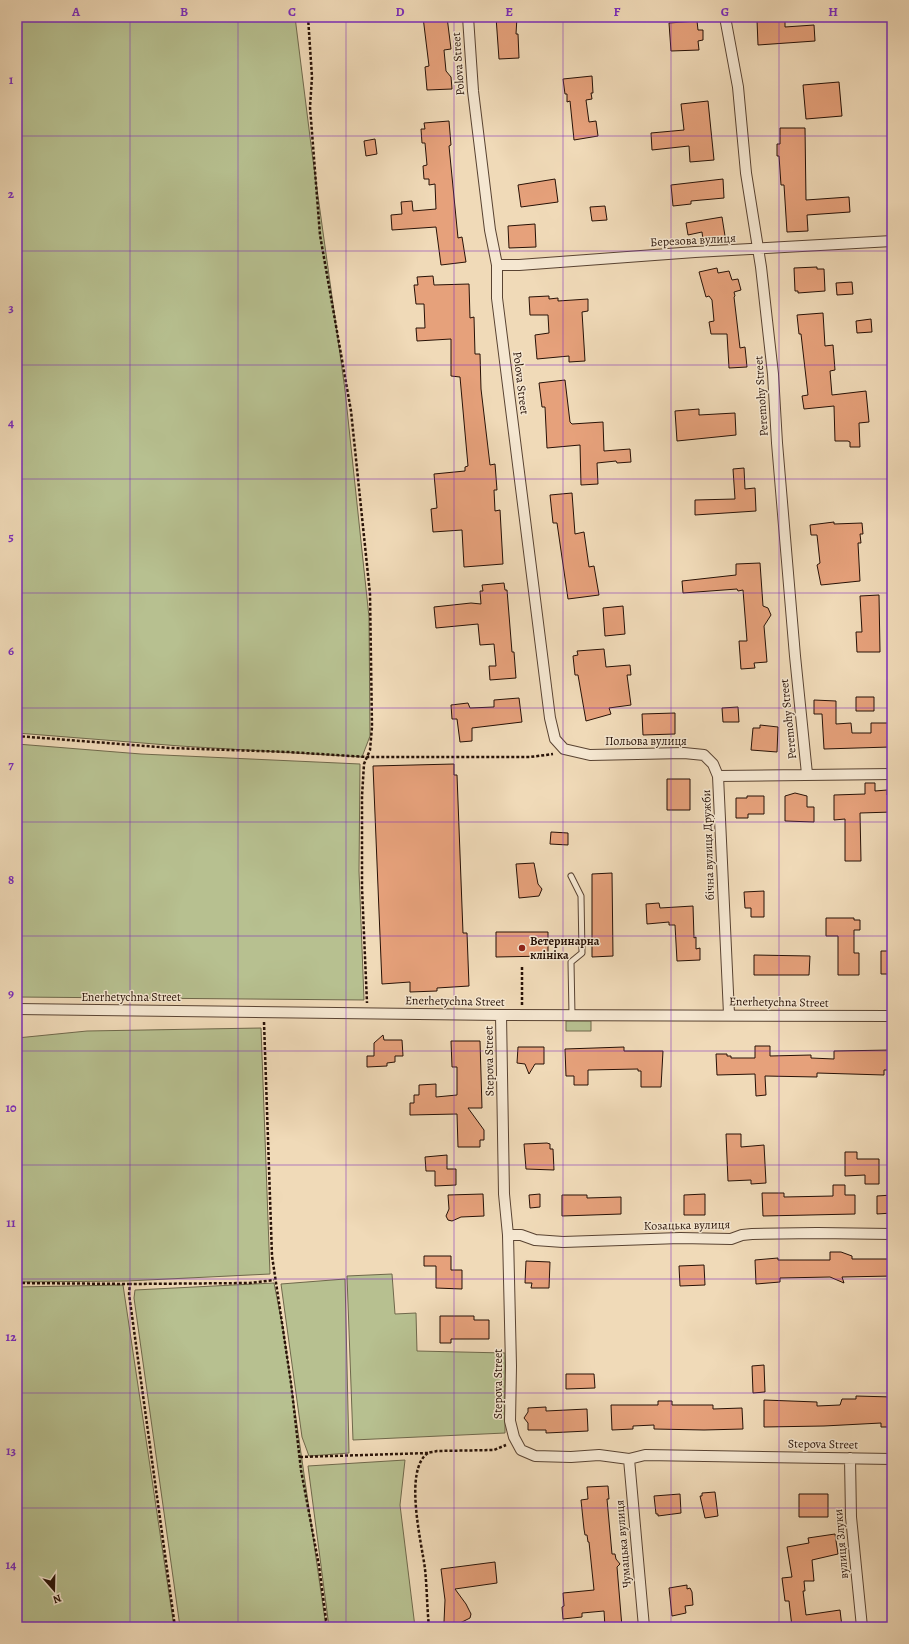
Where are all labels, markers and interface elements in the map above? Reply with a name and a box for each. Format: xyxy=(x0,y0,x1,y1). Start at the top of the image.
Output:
text: A xyxy=(71,3,81,20)
text: B xyxy=(180,3,188,20)
text: C xyxy=(288,3,296,20)
text: D xyxy=(395,3,405,20)
text: E xyxy=(505,3,513,20)
text: F xyxy=(614,3,621,20)
text: G xyxy=(721,3,729,20)
text: H xyxy=(828,3,838,20)
street label: Polova Street xyxy=(448,32,468,96)
text: 1 xyxy=(9,71,14,88)
text: 2 xyxy=(8,185,15,202)
street label: Березова вулиця xyxy=(650,230,736,250)
text: 3 xyxy=(8,299,14,316)
street label: Polova Street xyxy=(509,351,533,415)
street label: Peremohy Street xyxy=(750,355,772,437)
text: 4 xyxy=(8,414,14,431)
text: 5 xyxy=(8,528,14,545)
text: 6 xyxy=(8,642,14,659)
street label: Peremohy Street xyxy=(776,678,800,760)
street label: Польова вулиця xyxy=(605,733,687,749)
text: 7 xyxy=(8,756,14,773)
street label: бічна вулиця Дружби xyxy=(698,789,718,901)
text: 8 xyxy=(8,871,14,888)
place label: Ветеринарна клініка xyxy=(530,933,600,963)
marker: Ветеринарна клініка xyxy=(517,943,527,953)
text: 9 xyxy=(8,985,14,1002)
street label: Enerhetychna Street xyxy=(81,989,181,1005)
street label: Enerhetychna Street xyxy=(405,992,505,1010)
street label: Enerhetychna Street xyxy=(729,993,829,1011)
street label: Stepova Street xyxy=(480,1026,498,1096)
text: 10 xyxy=(5,1099,17,1116)
text: 11 xyxy=(6,1214,16,1231)
street label: Козацька вулиця xyxy=(644,1216,731,1234)
text: 12 xyxy=(6,1328,17,1345)
street label: Stepova Street xyxy=(490,1349,506,1419)
street label: Stepova Street xyxy=(788,1435,858,1453)
text: 13 xyxy=(6,1442,17,1459)
street label: Чумацька вулиця xyxy=(611,1499,635,1589)
street label: вулиця Злуки xyxy=(830,1508,852,1580)
text: 14 xyxy=(6,1556,16,1573)
north arrow xyxy=(34,1570,74,1610)
text: N xyxy=(51,1591,64,1607)

